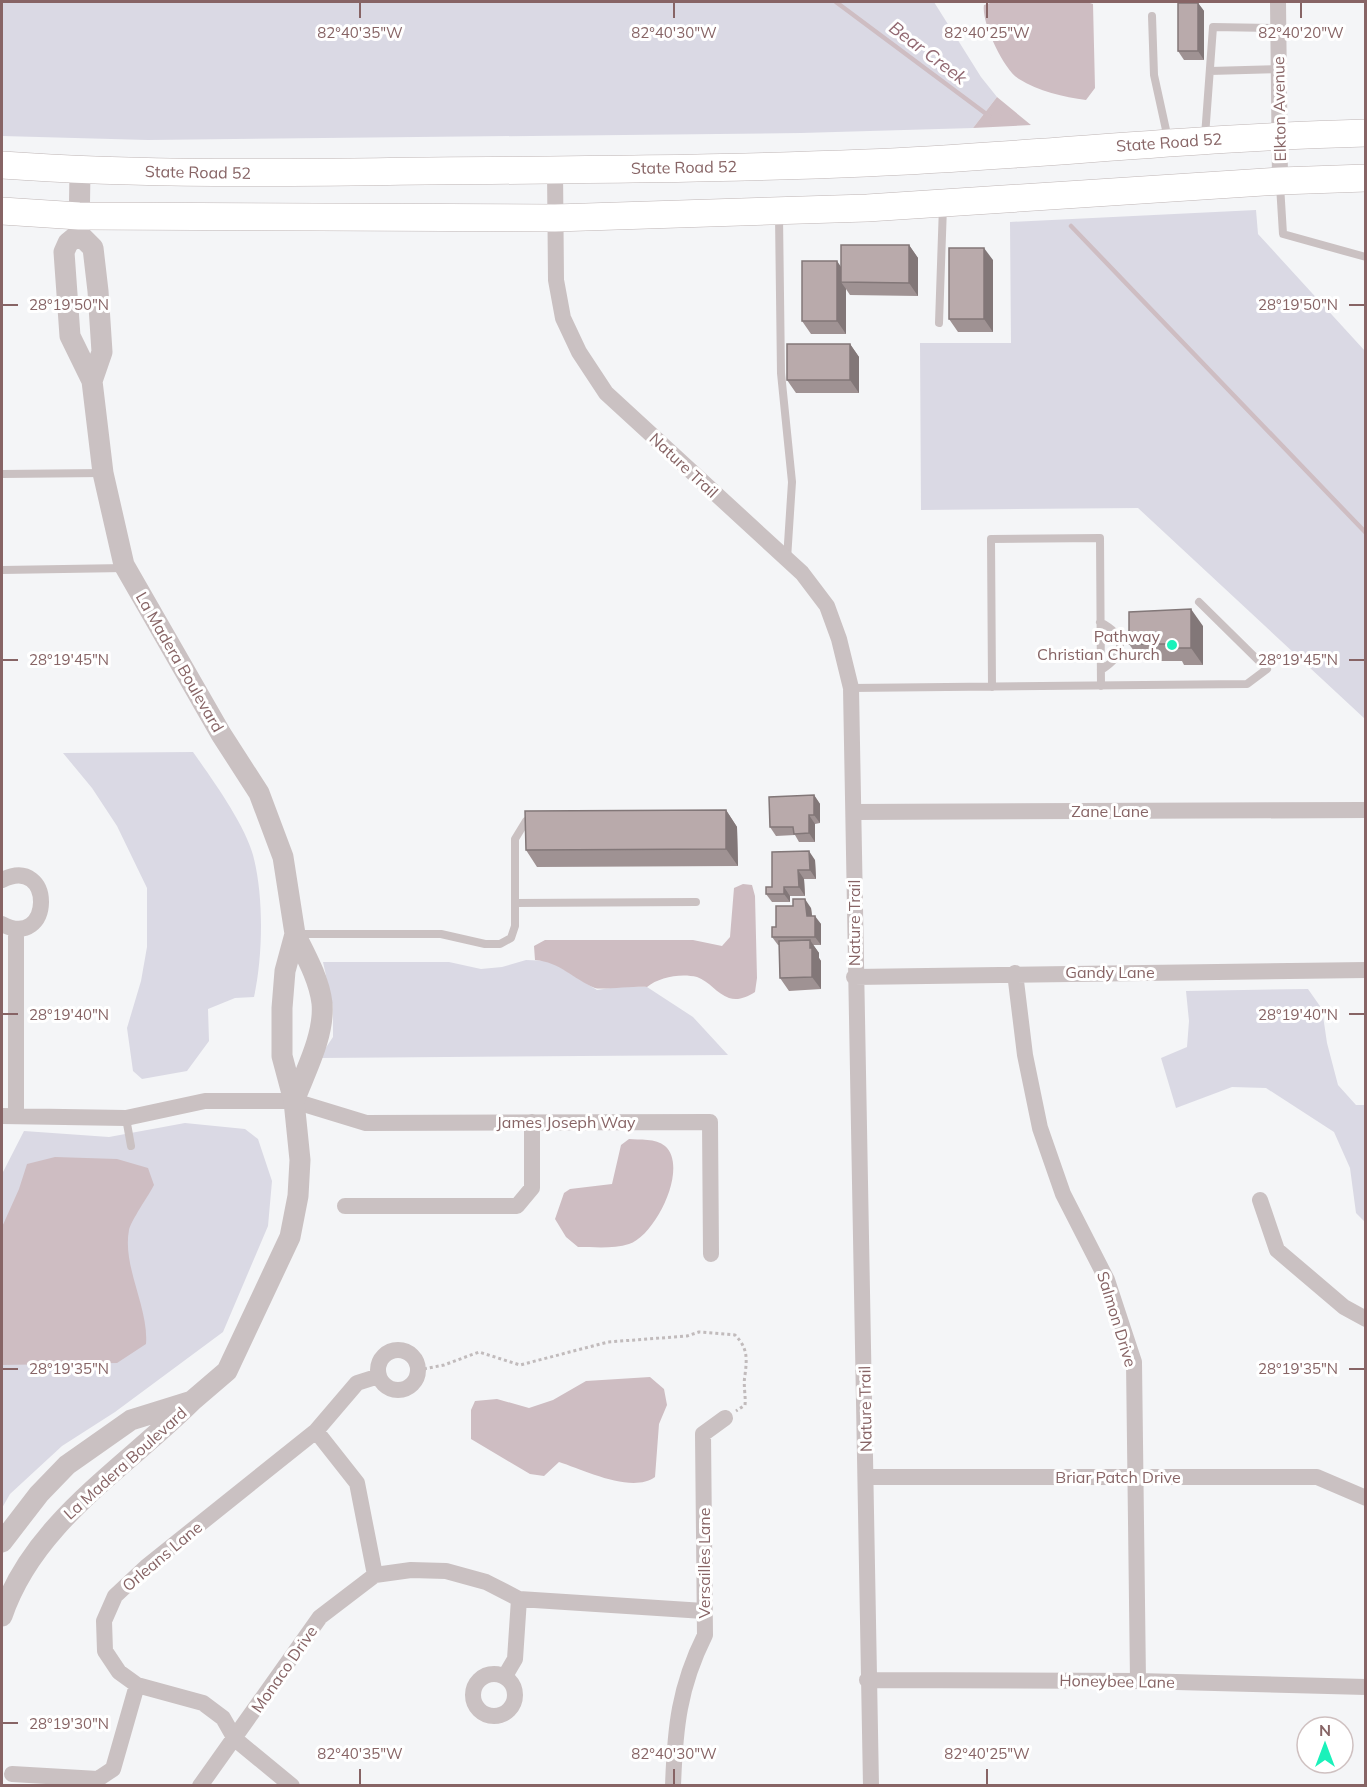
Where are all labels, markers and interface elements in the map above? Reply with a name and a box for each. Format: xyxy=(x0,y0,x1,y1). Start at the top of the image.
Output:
water label: Bear Creek xyxy=(885,16,972,90)
text: 82°40'35"W xyxy=(317,23,403,42)
text: 82°40'30"W xyxy=(631,23,717,42)
text: 82°40'25"W xyxy=(944,23,1030,42)
text: 82°40'20"W xyxy=(1258,23,1344,42)
street label: Elkton Avenue xyxy=(1268,56,1290,162)
street label: State Road 52 xyxy=(1115,128,1223,156)
street label: State Road 52 xyxy=(631,156,737,178)
street label: State Road 52 xyxy=(145,161,251,183)
text: 28°19'50"N xyxy=(29,295,109,314)
text: 28°19'50"N xyxy=(1258,295,1338,314)
street label: Nature Trail xyxy=(646,428,722,502)
street label: La Madera Boulevard xyxy=(132,588,228,736)
place label: Pathway Christian Church xyxy=(1037,626,1160,664)
marker: Pathway Christian Church xyxy=(1165,638,1179,652)
text: 28°19'45"N xyxy=(29,650,109,669)
text: 28°19'45"N xyxy=(1258,650,1338,669)
street label: Zane Lane xyxy=(1071,801,1149,821)
street label: Nature Trail xyxy=(844,880,864,966)
street label: Gandy Lane xyxy=(1065,962,1155,982)
text: 28°19'40"N xyxy=(29,1005,109,1024)
text: 28°19'40"N xyxy=(1258,1005,1338,1024)
street label: James Joseph Way xyxy=(497,1112,636,1132)
street label: Salmon Drive xyxy=(1093,1269,1141,1369)
text: 28°19'35"N xyxy=(29,1359,109,1378)
text: 28°19'35"N xyxy=(1258,1359,1338,1378)
street label: Nature Trail xyxy=(854,1366,876,1452)
street label: La Madera Boulevard xyxy=(59,1403,191,1523)
street label: Briar Patch Drive xyxy=(1055,1467,1181,1487)
street label: Versailles Lane xyxy=(694,1508,714,1618)
street label: Orleans Lane xyxy=(118,1517,206,1595)
street label: Monaco Drive xyxy=(247,1622,321,1716)
street label: Honeybee Lane xyxy=(1059,1670,1175,1692)
text: 28°19'30"N xyxy=(29,1714,109,1733)
north arrow xyxy=(1295,1715,1355,1775)
text: N xyxy=(1319,1720,1331,1740)
text: 82°40'35"W xyxy=(317,1744,403,1763)
text: 82°40'30"W xyxy=(631,1744,717,1763)
text: 82°40'25"W xyxy=(944,1744,1030,1763)

